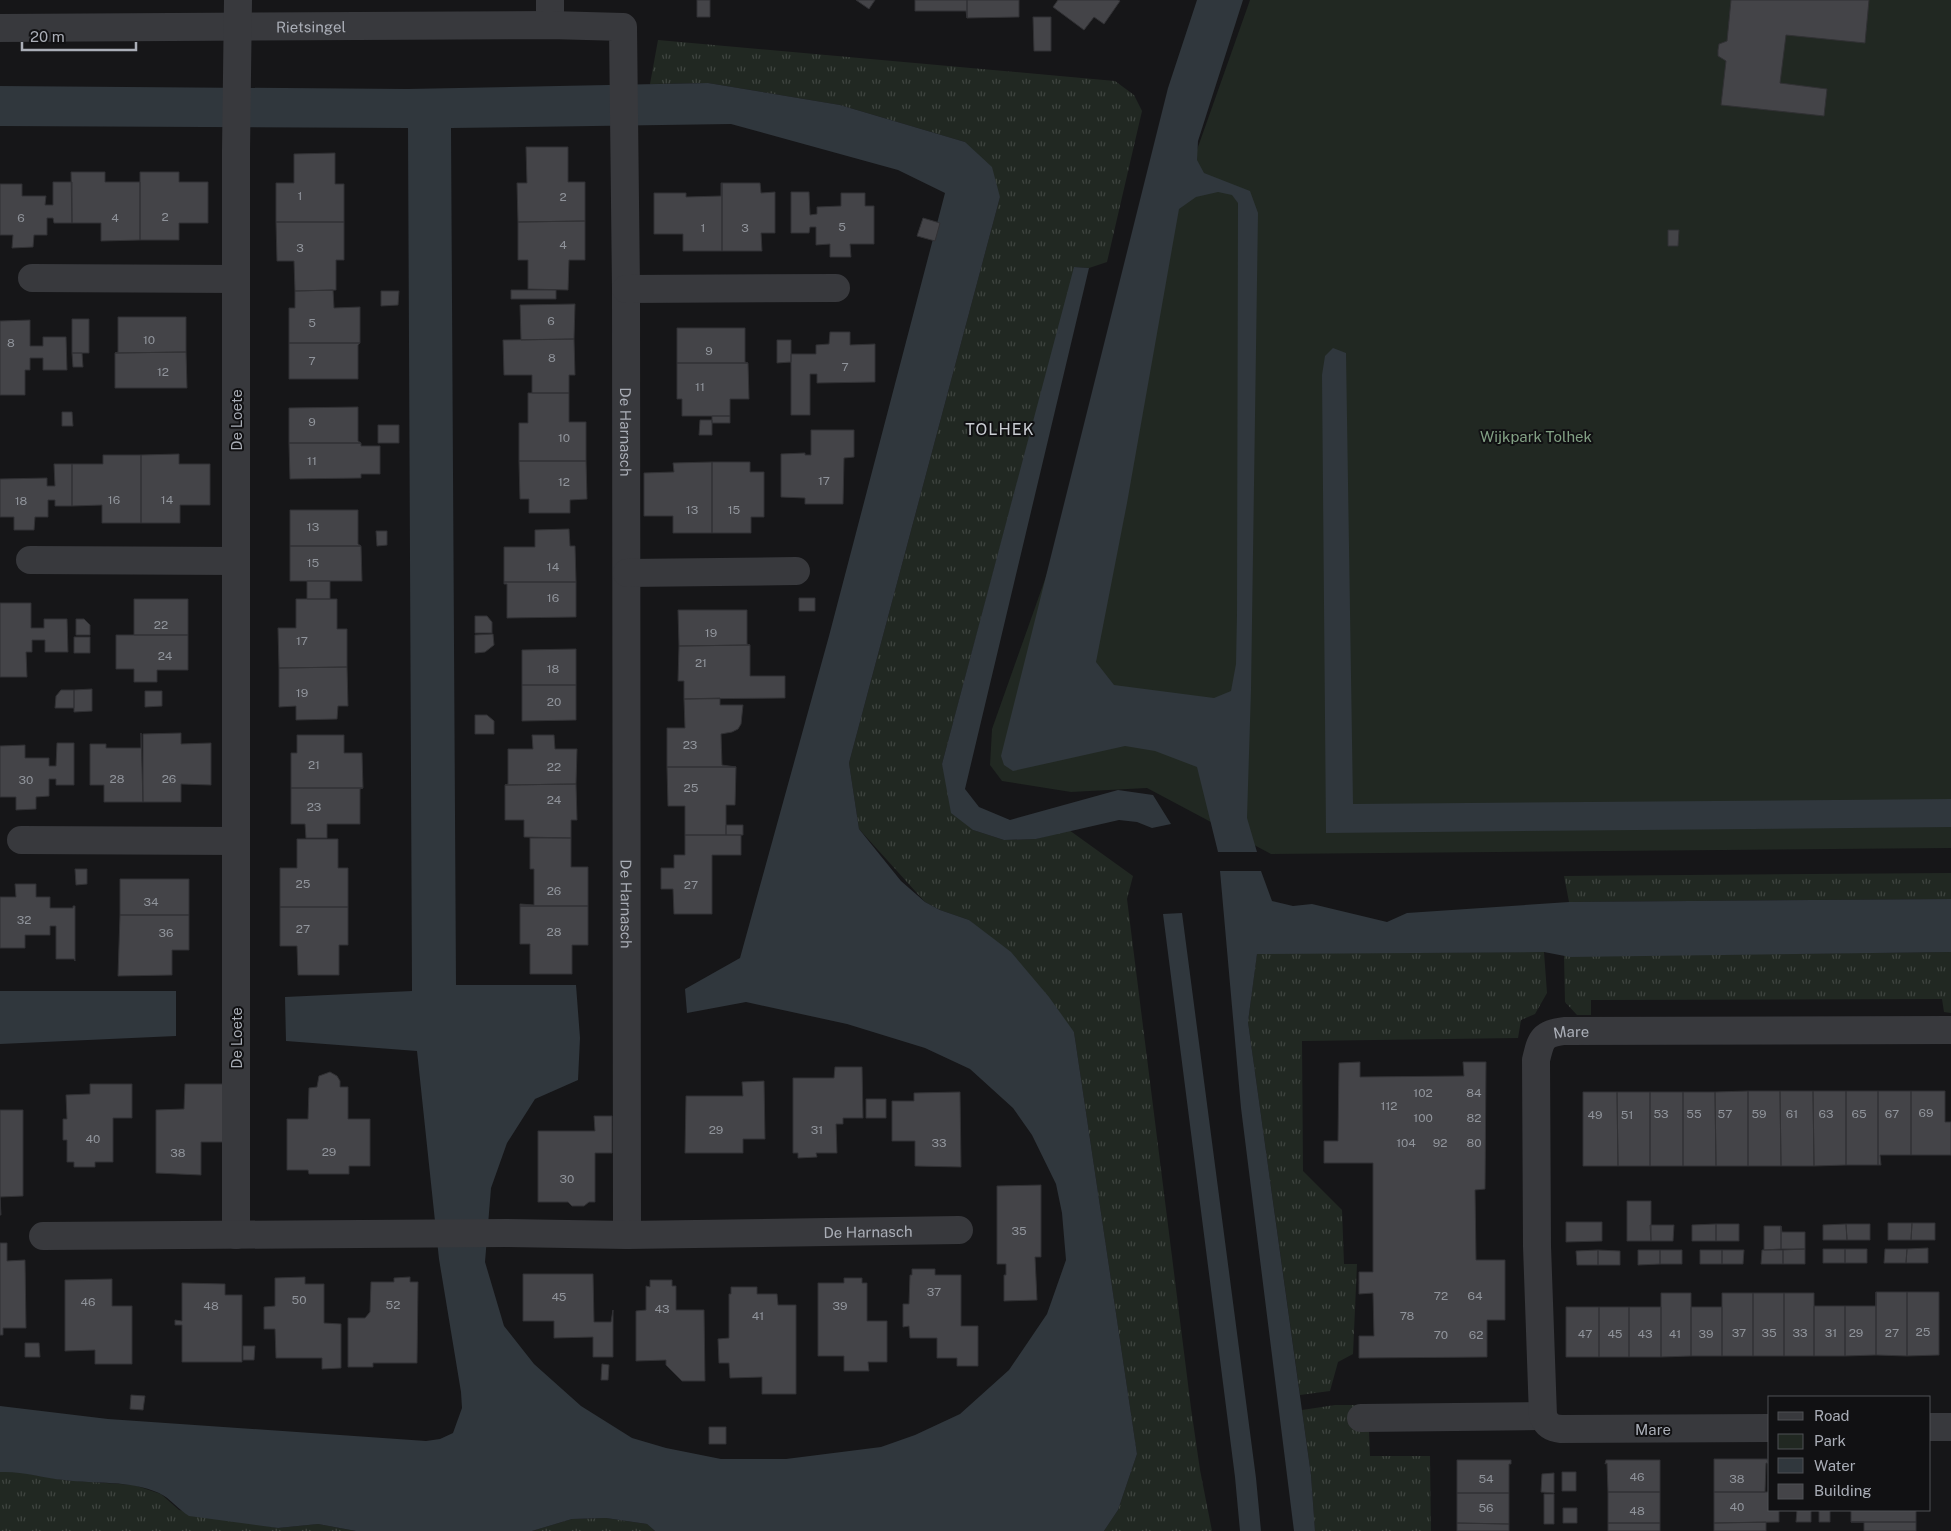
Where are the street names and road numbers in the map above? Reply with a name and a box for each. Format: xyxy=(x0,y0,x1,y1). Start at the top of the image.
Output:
street label: Rietsingel xyxy=(276,18,346,35)
street label: De Harnasch xyxy=(618,387,635,477)
street label: De Loete xyxy=(228,389,245,451)
street label: De Harnasch xyxy=(618,859,635,949)
street label: De Loete xyxy=(228,1007,245,1069)
street label: Mare xyxy=(1552,1022,1589,1041)
street label: De Harnasch xyxy=(823,1222,913,1241)
street label: Mare xyxy=(1635,1421,1671,1438)

